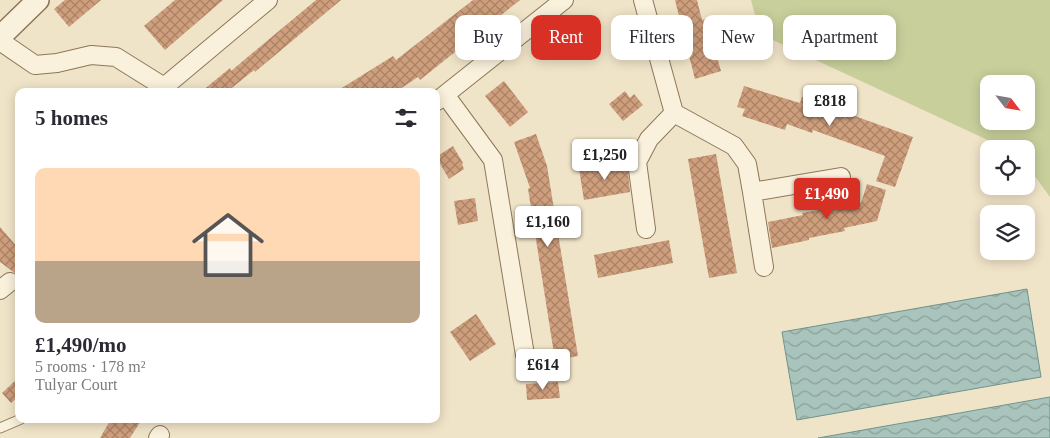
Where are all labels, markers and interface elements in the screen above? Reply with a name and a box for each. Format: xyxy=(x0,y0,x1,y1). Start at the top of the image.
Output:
chip: Buy xyxy=(455,15,521,60)
chip: Rent xyxy=(531,15,601,60)
chip: Filters xyxy=(611,15,693,60)
chip: New xyxy=(703,15,773,60)
chip: Apartment xyxy=(783,15,896,60)
north arrow xyxy=(980,75,1035,130)
map controls xyxy=(980,75,1035,260)
pin: £818 xyxy=(800,84,860,127)
text: £818 xyxy=(814,92,846,109)
icon: filters xyxy=(392,104,420,132)
text: 5 homes xyxy=(35,106,108,130)
pin: £1,250 xyxy=(564,138,646,181)
button: locate xyxy=(980,140,1035,195)
text: £1,250 xyxy=(583,146,627,163)
pin: £1,490 xyxy=(786,178,868,220)
text: £1,490 xyxy=(805,185,849,202)
icon: home xyxy=(183,200,273,290)
button: layers xyxy=(980,205,1035,260)
pin: £1,160 xyxy=(507,206,589,248)
text: £1,160 xyxy=(526,213,570,230)
text: £1,490/mo xyxy=(35,333,127,357)
pin: £614 xyxy=(513,348,573,391)
text: £614 xyxy=(527,356,559,373)
text: 5 rooms · 178 m² xyxy=(35,358,146,375)
text: Tulyar Court xyxy=(35,376,118,393)

